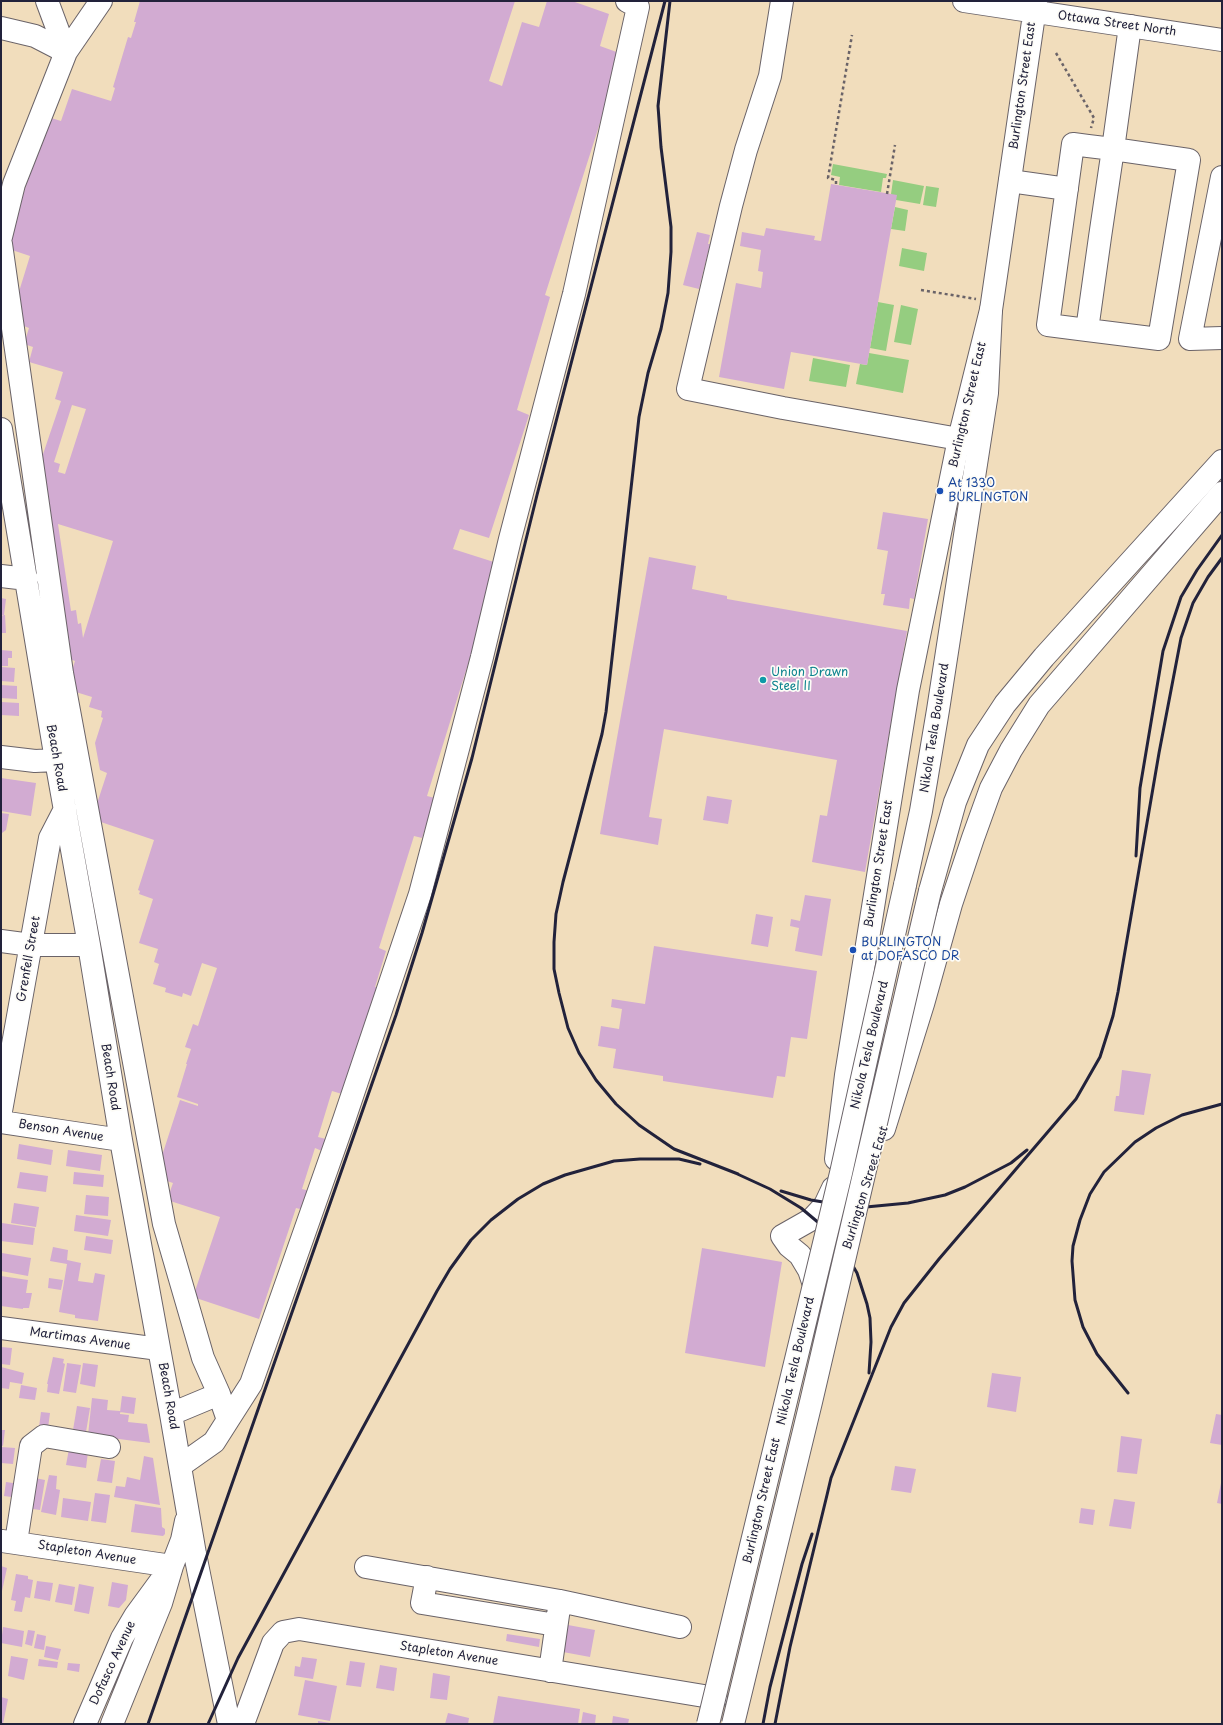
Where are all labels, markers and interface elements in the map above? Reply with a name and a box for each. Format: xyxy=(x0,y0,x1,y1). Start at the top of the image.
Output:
street label: Ottawa Street North xyxy=(1057,9,1177,39)
street label: Burlington Street East xyxy=(1007,21,1039,151)
street label: Burlington Street East xyxy=(946,341,990,469)
place label: At 1330 BURLINGTON xyxy=(948,477,1028,505)
marker: At 1330 BURLINGTON xyxy=(935,486,945,496)
street label: Nikola Tesla Boulevard xyxy=(918,662,952,794)
place label: Union Drawn Steel II xyxy=(771,666,848,694)
marker: Union Drawn Steel II xyxy=(758,675,768,685)
street label: Beach Road xyxy=(43,723,69,793)
street label: Burlington Street East xyxy=(862,799,896,929)
street label: Grenfell Street xyxy=(14,915,44,1003)
place label: BURLINGTON at DOFASCO DR xyxy=(861,936,960,964)
marker: BURLINGTON at DOFASCO DR xyxy=(848,945,858,955)
street label: Nikola Tesla Boulevard xyxy=(848,979,892,1111)
street label: Beach Road xyxy=(98,1042,122,1112)
street label: Benson Avenue xyxy=(17,1117,105,1145)
street label: Burlington Street East xyxy=(840,1124,892,1252)
street label: Nikola Tesla Boulevard xyxy=(774,1295,818,1427)
street label: Martimas Avenue xyxy=(29,1325,131,1353)
street label: Beach Road xyxy=(155,1361,181,1431)
street label: Burlington Street East xyxy=(740,1437,784,1565)
street label: Stapleton Avenue xyxy=(37,1538,137,1568)
street label: Dofasco Avenue xyxy=(87,1619,139,1707)
street label: Stapleton Avenue xyxy=(399,1639,499,1669)

